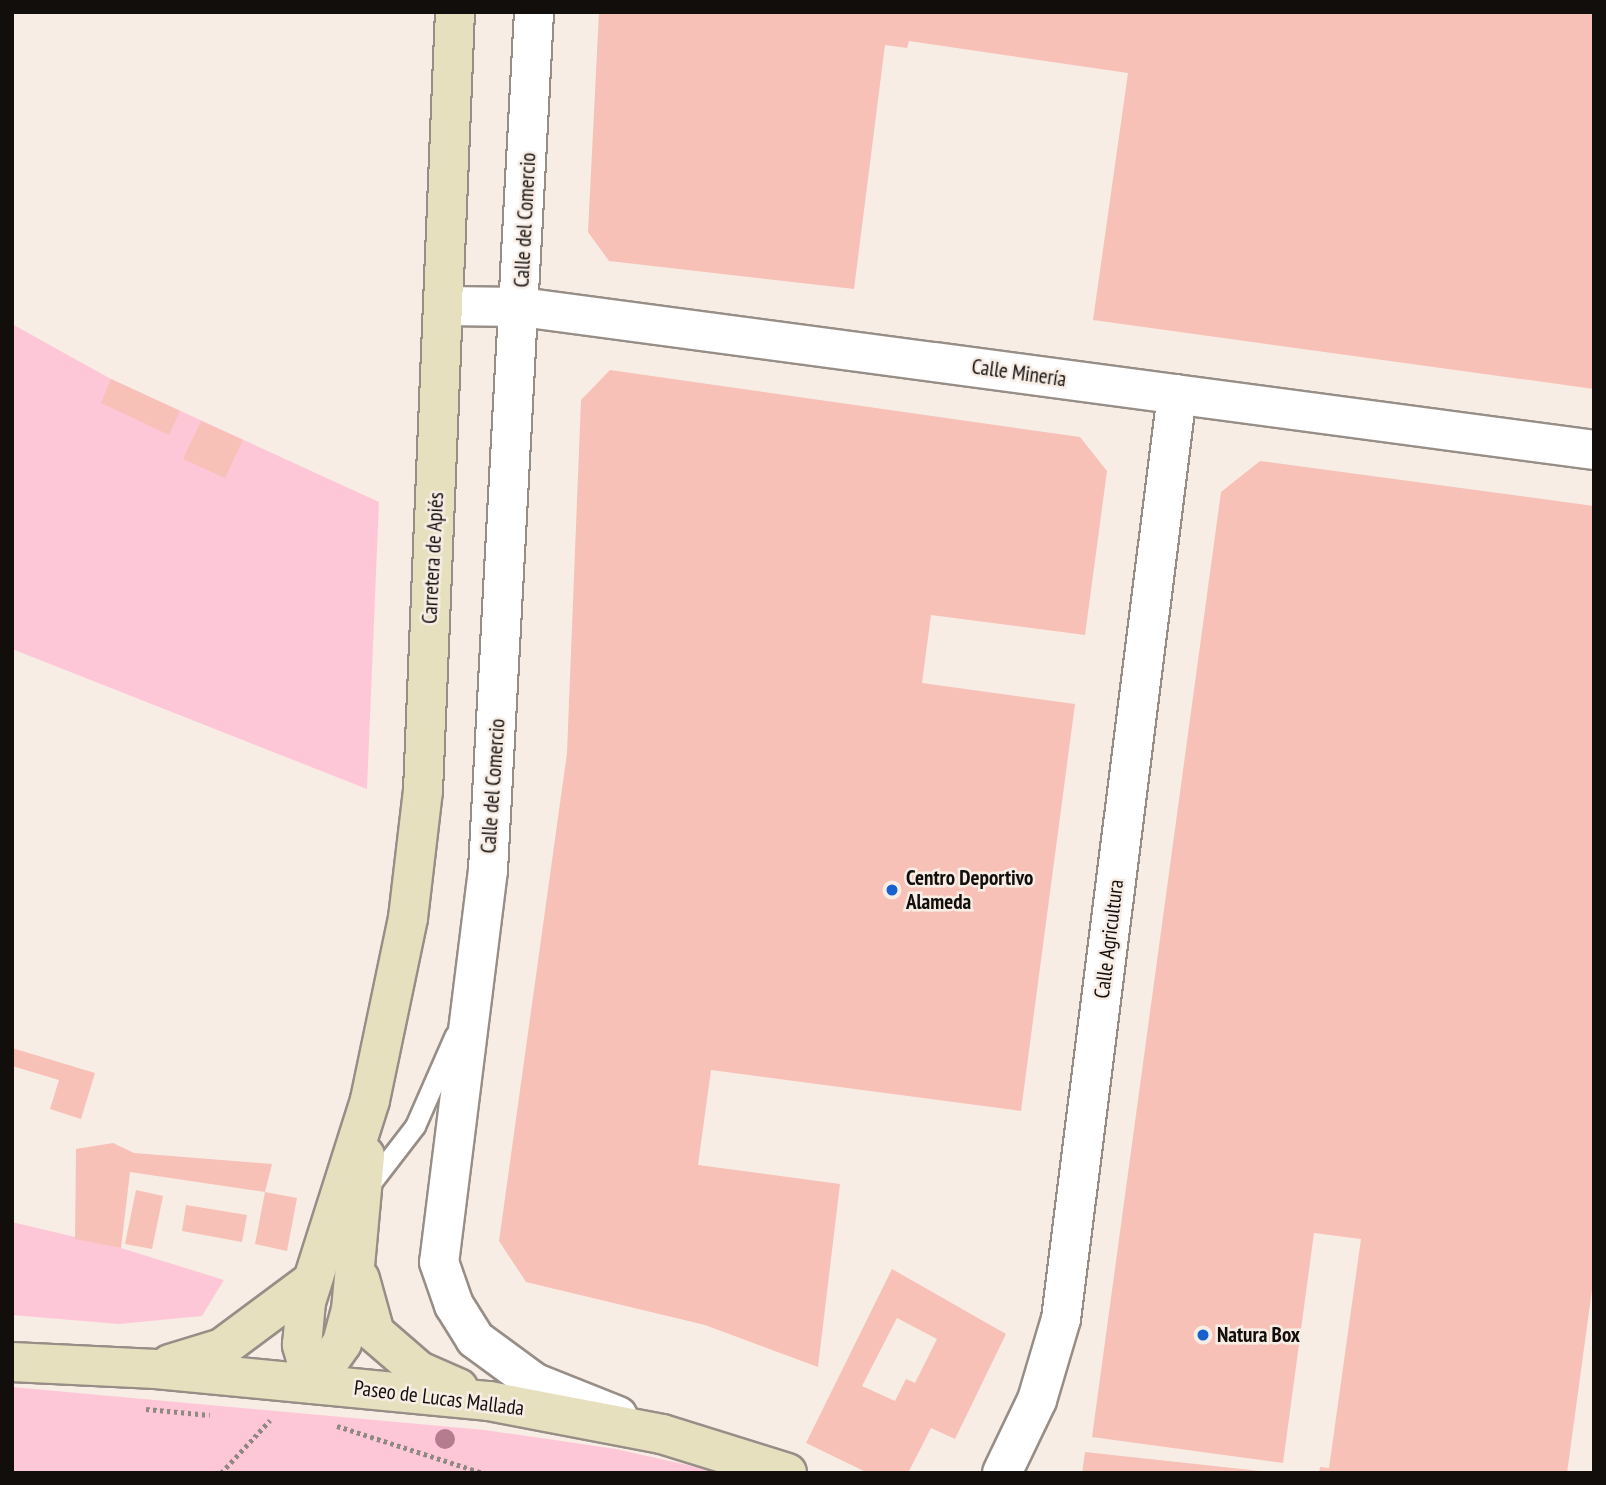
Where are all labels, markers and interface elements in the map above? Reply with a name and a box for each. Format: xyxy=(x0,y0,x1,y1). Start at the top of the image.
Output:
street label: Calle del Comercio xyxy=(509,152,541,288)
street label: Calle Minería xyxy=(970,354,1068,392)
street label: Carretera de Apiés xyxy=(417,491,449,625)
street label: Calle del Comercio xyxy=(476,718,510,854)
place label: Centro Deportivo Alameda xyxy=(906,865,1033,915)
street label: Calle Agricultura xyxy=(1089,878,1129,1000)
marker: Centro Deportivo Alameda xyxy=(884,882,900,898)
place label: Natura Box xyxy=(1217,1322,1300,1348)
marker: Natura Box xyxy=(1195,1327,1211,1343)
street label: Paseo de Lucas Mallada xyxy=(353,1375,525,1421)

